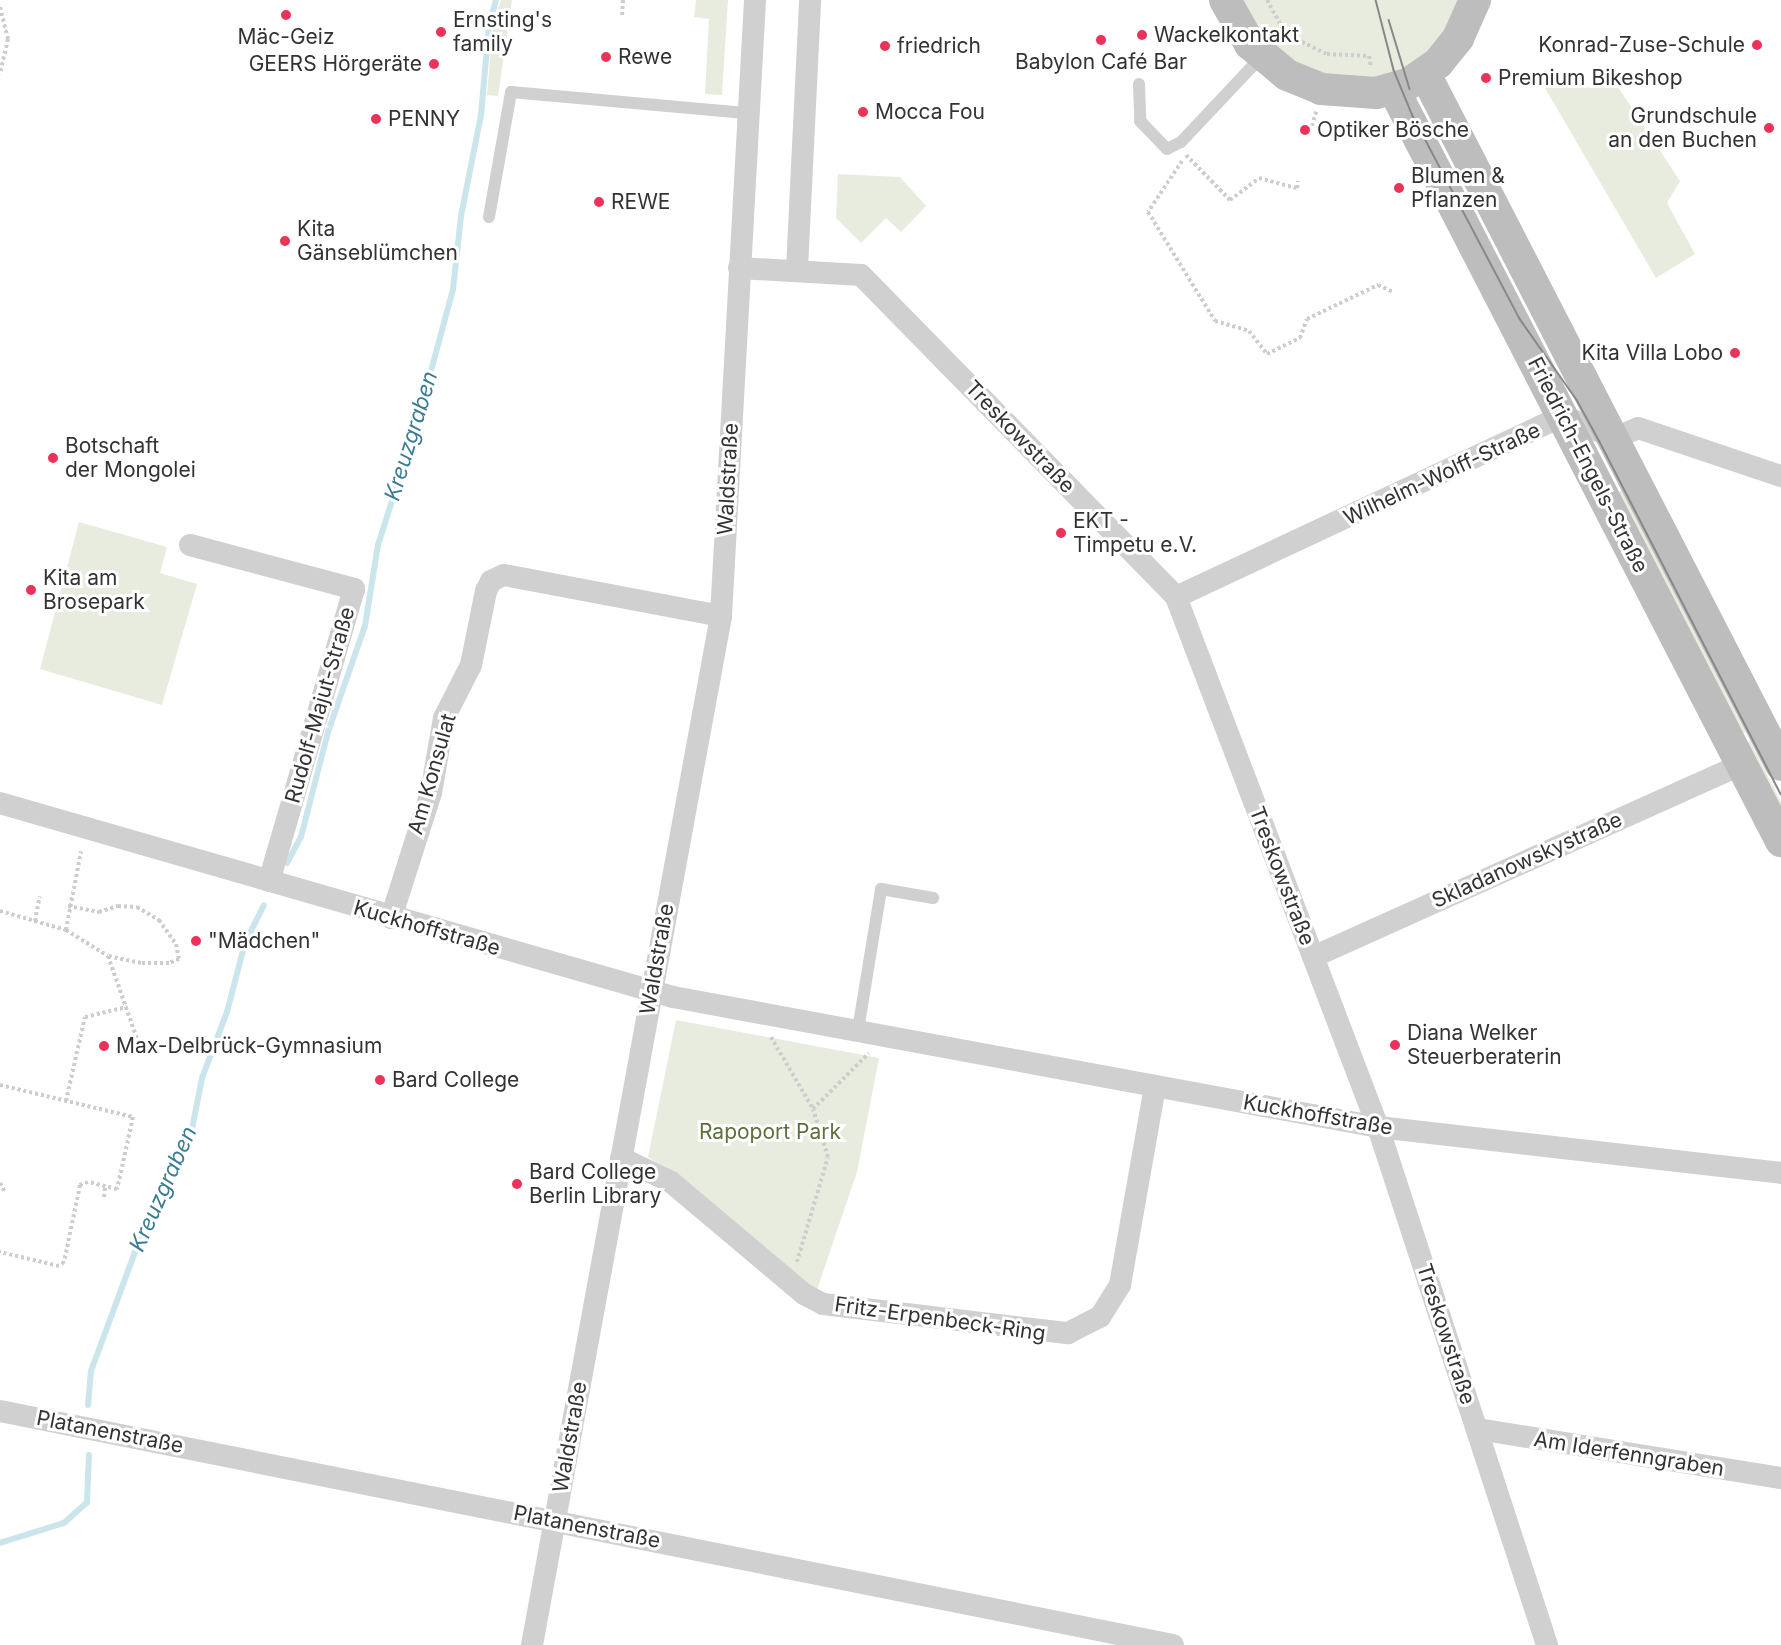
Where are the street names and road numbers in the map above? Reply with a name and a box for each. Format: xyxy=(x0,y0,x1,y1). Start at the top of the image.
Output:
street label: Friedrich-Engels-Straße xyxy=(1523,353,1653,577)
street label: Treskowstraße xyxy=(960,376,1080,498)
street label: Wilhelm-Wolff-Straße xyxy=(1340,417,1544,531)
street label: Waldstraße xyxy=(712,422,744,536)
street label: Rudolf-Majut-Straße xyxy=(280,604,360,806)
street label: Am Konsulat xyxy=(403,711,461,837)
street label: Treskowstraße xyxy=(1244,803,1320,949)
street label: Skladanowskystraße xyxy=(1428,807,1626,913)
street label: Kuckhoffstraße xyxy=(351,895,503,961)
street label: Waldstraße xyxy=(635,902,679,1016)
street label: Kuckhoffstraße xyxy=(1241,1089,1395,1141)
street label: Treskowstraße xyxy=(1411,1260,1481,1408)
street label: Fritz-Erpenbeck-Ring xyxy=(833,1292,1047,1346)
street label: Waldstraße xyxy=(548,1380,592,1494)
street label: Platanenstraße xyxy=(34,1405,186,1459)
street label: Am Iderfenngraben xyxy=(1532,1427,1726,1481)
street label: Platanenstraße xyxy=(511,1500,663,1554)

